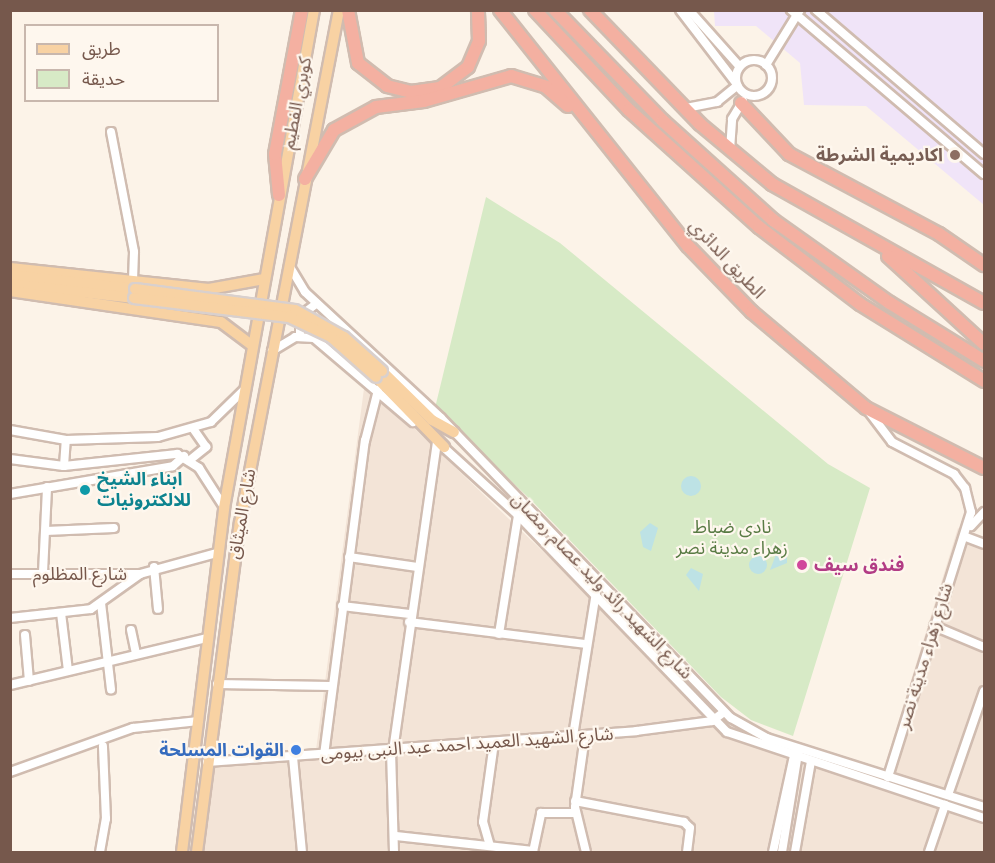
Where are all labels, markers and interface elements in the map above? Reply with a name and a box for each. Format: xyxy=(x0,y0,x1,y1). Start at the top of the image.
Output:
legend xyxy=(24,24,219,102)
text: طريق xyxy=(82,38,121,59)
street label: كوبري الفطيم xyxy=(277,55,317,151)
text: حديقة xyxy=(82,68,125,89)
place label: اكاديمية الشرطة xyxy=(816,144,943,166)
marker: اكاديمية الشرطة xyxy=(948,148,962,162)
street label: الطريق الدائري xyxy=(685,215,769,303)
street label: شارع الميثاق xyxy=(223,467,261,561)
place label: ابناء الشيخ للالكترونيات xyxy=(97,469,191,512)
marker: ابناء الشيخ للالكترونيات xyxy=(78,483,92,497)
street label: شارع الشهيد رائد وليد عصام رمضان xyxy=(507,488,697,684)
park label: نادى ضباط زهراء مدينة نصر xyxy=(676,517,788,560)
place label: فندق سيف xyxy=(814,554,904,576)
marker: فندق سيف xyxy=(795,558,809,572)
street label: شارع المظلوم xyxy=(33,563,127,585)
street label: شارع زهراء مدينة نصر xyxy=(893,580,957,732)
street label: شارع الشهيد العميد احمد عبد النبى بيومى xyxy=(320,723,614,765)
place label: القوات المسلحة xyxy=(159,739,284,761)
marker: القوات المسلحة xyxy=(289,743,303,757)

